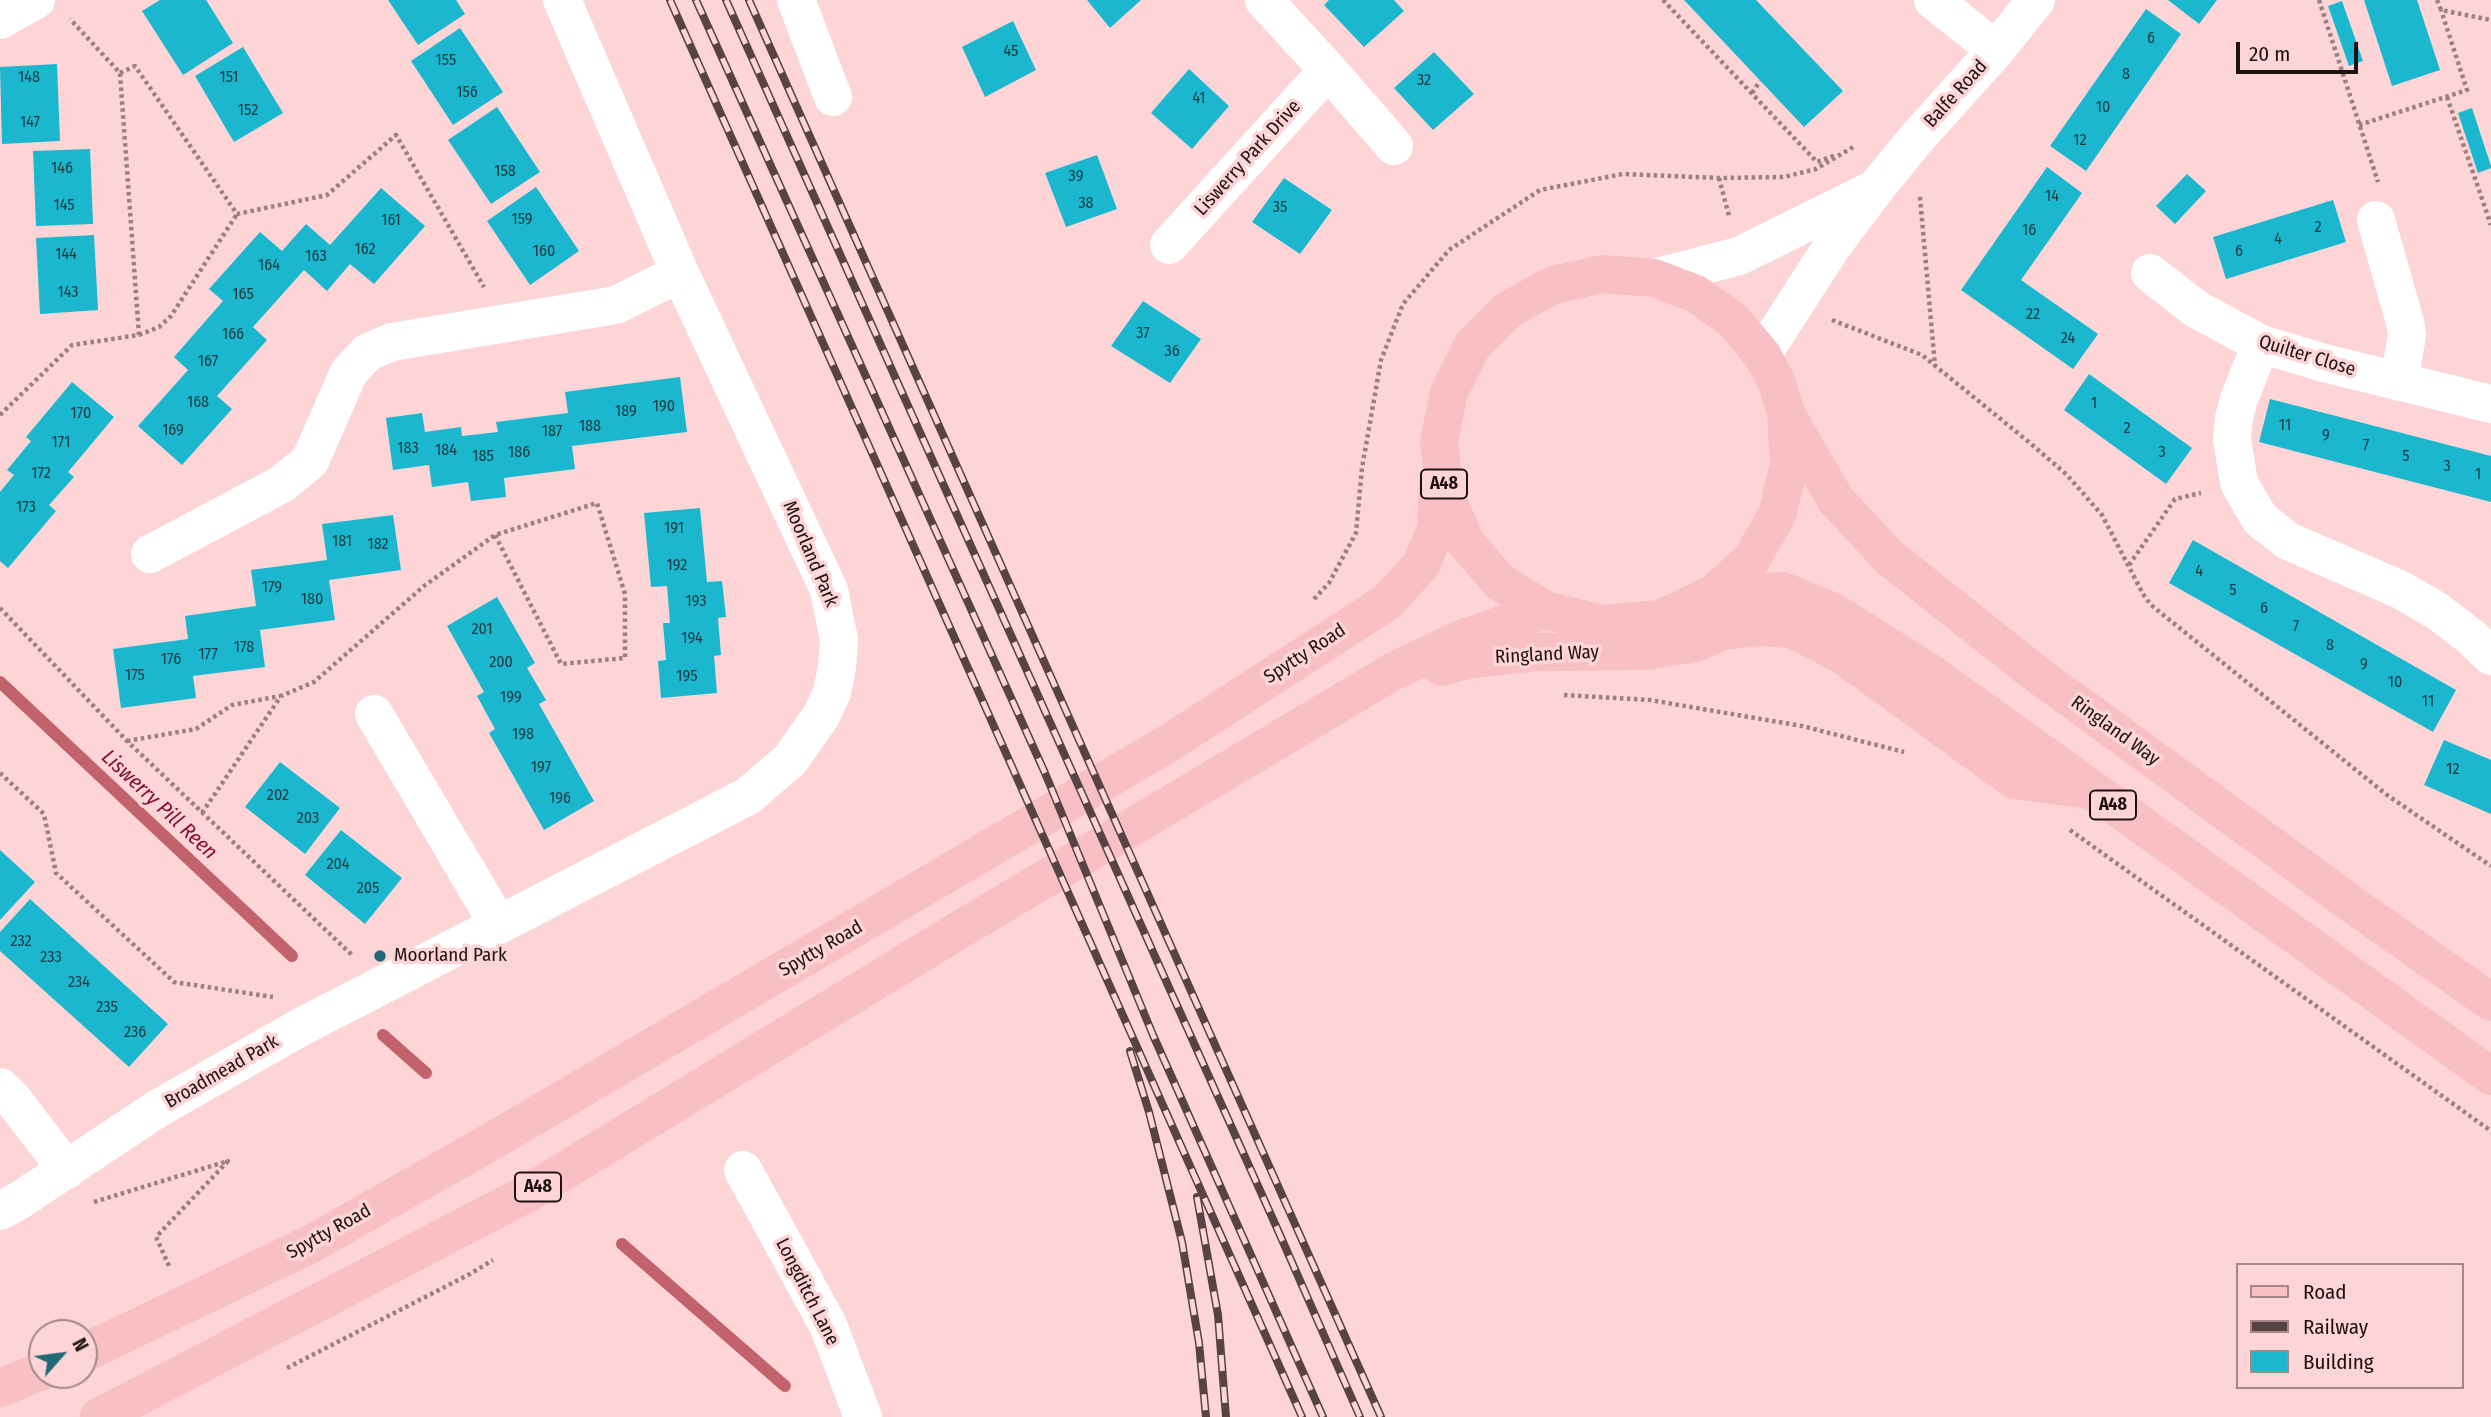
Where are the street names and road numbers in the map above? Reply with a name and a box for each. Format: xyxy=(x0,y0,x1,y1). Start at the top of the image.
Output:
street label: Balfe Road xyxy=(1920,55,1992,133)
street label: Liswerry Park Drive xyxy=(1190,96,1306,220)
street label: Quilter Close xyxy=(2256,330,2358,382)
road number: A48 xyxy=(1421,470,1467,498)
street label: Moorland Park xyxy=(777,498,843,610)
street label: Spytty Road xyxy=(1260,619,1350,689)
street label: Ringland Way xyxy=(1494,641,1600,669)
street label: Ringland Way xyxy=(2066,691,2164,771)
road number: A48 xyxy=(2090,790,2136,820)
street label: Spytty Road xyxy=(775,916,867,982)
street label: Broadmead Park xyxy=(161,1030,283,1114)
road number: A48 xyxy=(515,1172,561,1202)
street label: Spytty Road xyxy=(283,1200,375,1264)
street label: Longditch Lane xyxy=(770,1235,844,1349)

